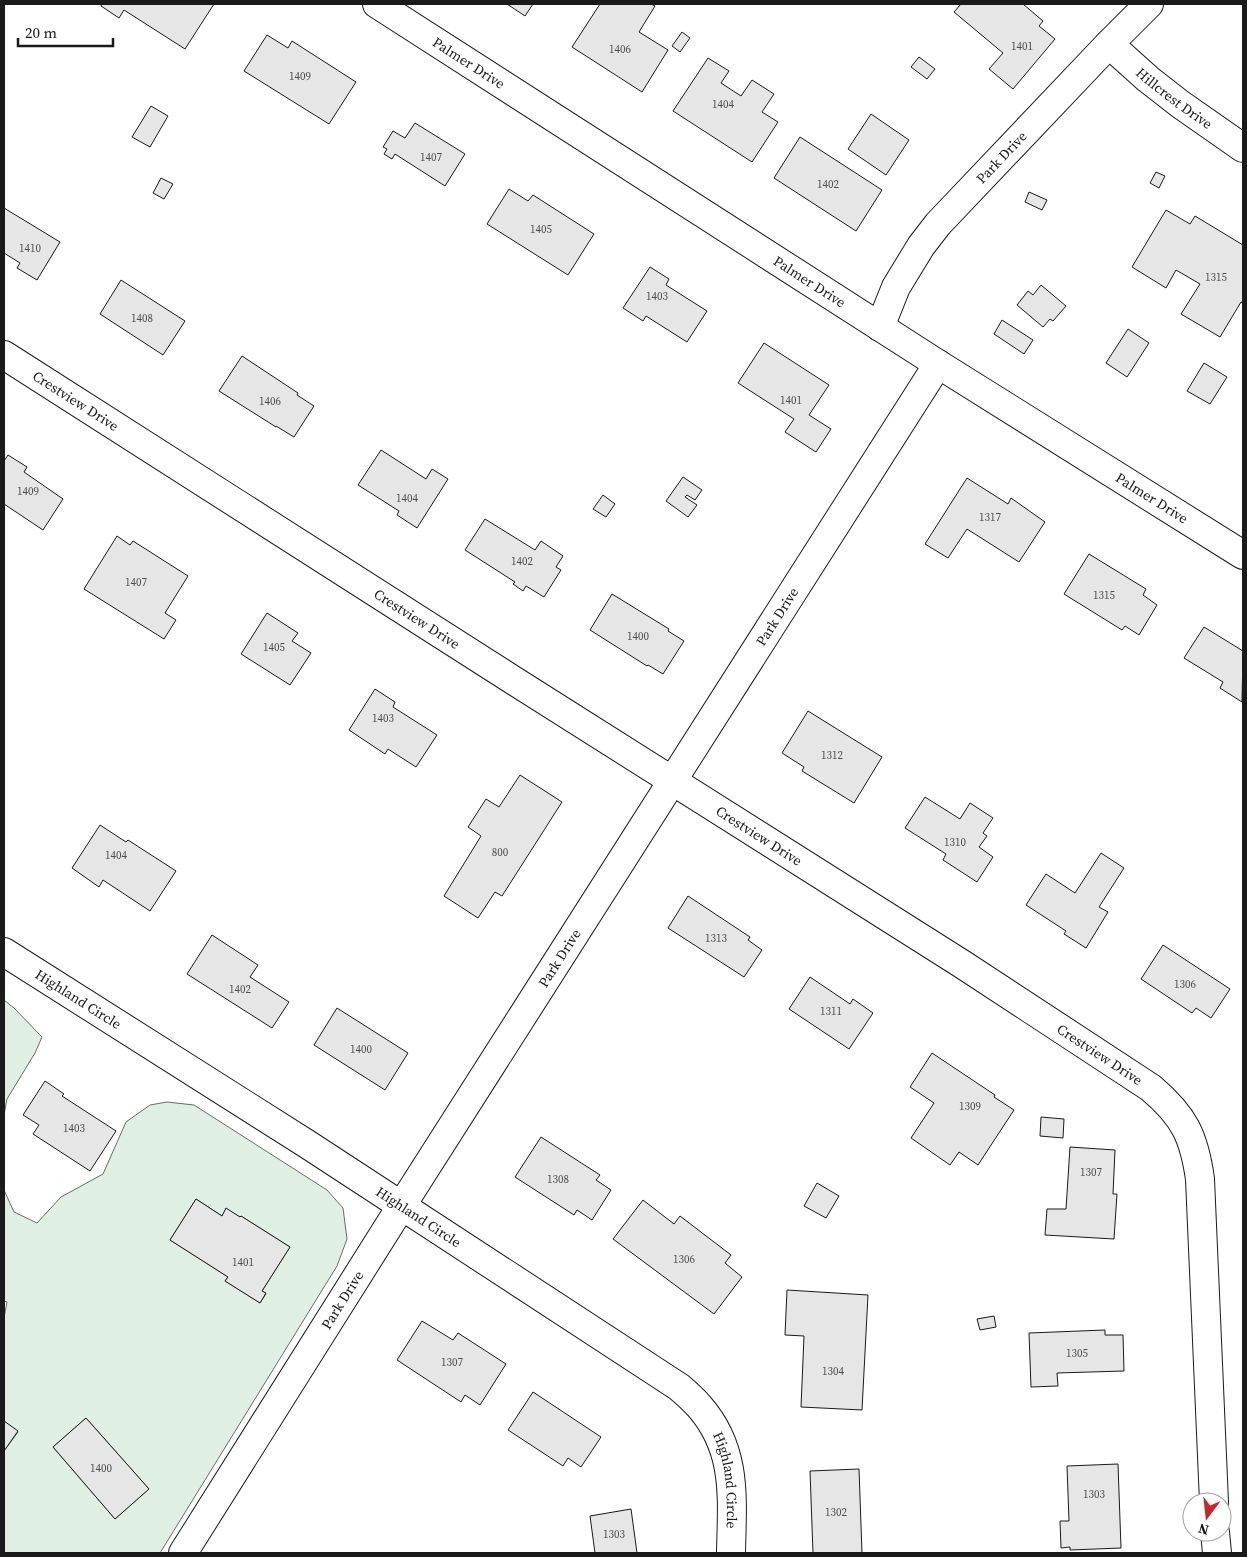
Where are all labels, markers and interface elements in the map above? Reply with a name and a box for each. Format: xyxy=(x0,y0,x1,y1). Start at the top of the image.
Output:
scale bar xyxy=(18,15,112,47)
text: 20 m xyxy=(25,22,57,43)
street label: Palmer Drive xyxy=(429,32,509,94)
house number: 1401 xyxy=(1011,39,1033,54)
house number: 1406 xyxy=(609,42,631,57)
street label: Hillcrest Drive xyxy=(1132,63,1217,134)
house number: 1409 xyxy=(289,69,311,84)
house number: 1404 xyxy=(712,97,734,112)
street label: Park Drive xyxy=(972,126,1031,188)
house number: 1407 xyxy=(420,150,442,165)
house number: 1402 xyxy=(817,177,839,192)
house number: 1405 xyxy=(530,222,552,237)
house number: 1410 xyxy=(19,241,41,256)
street label: Palmer Drive xyxy=(770,251,850,312)
house number: 1315 xyxy=(1205,270,1227,285)
house number: 1403 xyxy=(646,289,668,304)
house number: 1408 xyxy=(131,311,153,326)
street label: Crestview Drive xyxy=(29,366,123,436)
house number: 1401 xyxy=(780,393,802,408)
house number: 1406 xyxy=(259,394,281,409)
street label: Palmer Drive xyxy=(1112,468,1192,528)
house number: 1409 xyxy=(17,484,39,499)
house number: 1404 xyxy=(396,491,418,506)
house number: 1317 xyxy=(979,510,1001,525)
house number: 1402 xyxy=(511,554,533,569)
house number: 1407 xyxy=(125,575,147,590)
street label: Park Drive xyxy=(751,583,803,650)
street label: Crestview Drive xyxy=(370,584,464,654)
house number: 1315 xyxy=(1093,588,1115,603)
house number: 1400 xyxy=(627,629,649,644)
house number: 1405 xyxy=(263,640,285,655)
house number: 1403 xyxy=(372,711,394,726)
house number: 1312 xyxy=(821,748,843,763)
street label: Crestview Drive xyxy=(712,801,806,870)
house number: 1310 xyxy=(944,835,966,850)
house number: 800 xyxy=(492,845,509,860)
house number: 1404 xyxy=(105,848,127,863)
street label: Park Drive xyxy=(533,925,586,991)
house number: 1313 xyxy=(705,931,727,946)
street label: Highland Circle xyxy=(31,964,125,1034)
house number: 1306 xyxy=(1174,977,1196,992)
house number: 1402 xyxy=(229,982,251,997)
house number: 1311 xyxy=(820,1004,842,1019)
street label: Crestview Drive xyxy=(1053,1019,1147,1090)
house number: 1400 xyxy=(350,1042,372,1057)
house number: 1309 xyxy=(959,1099,981,1114)
house number: 1403 xyxy=(63,1121,85,1136)
house number: 1307 xyxy=(1080,1165,1102,1180)
house number: 1308 xyxy=(547,1172,569,1187)
street label: Highland Circle xyxy=(372,1182,465,1252)
house number: 1306 xyxy=(673,1252,695,1267)
house number: 1401 xyxy=(232,1255,254,1270)
street label: Park Drive xyxy=(316,1267,368,1333)
house number: 1305 xyxy=(1066,1346,1088,1361)
house number: 1307 xyxy=(441,1355,463,1370)
house number: 1304 xyxy=(822,1364,844,1379)
street label: Highland Circle xyxy=(708,1428,742,1529)
house number: 1400 xyxy=(90,1461,112,1476)
house number: 1303 xyxy=(1083,1487,1105,1502)
north arrow xyxy=(1182,1492,1232,1542)
house number: 1302 xyxy=(825,1505,847,1520)
text: N xyxy=(1196,1519,1211,1541)
house number: 1303 xyxy=(603,1527,625,1542)

